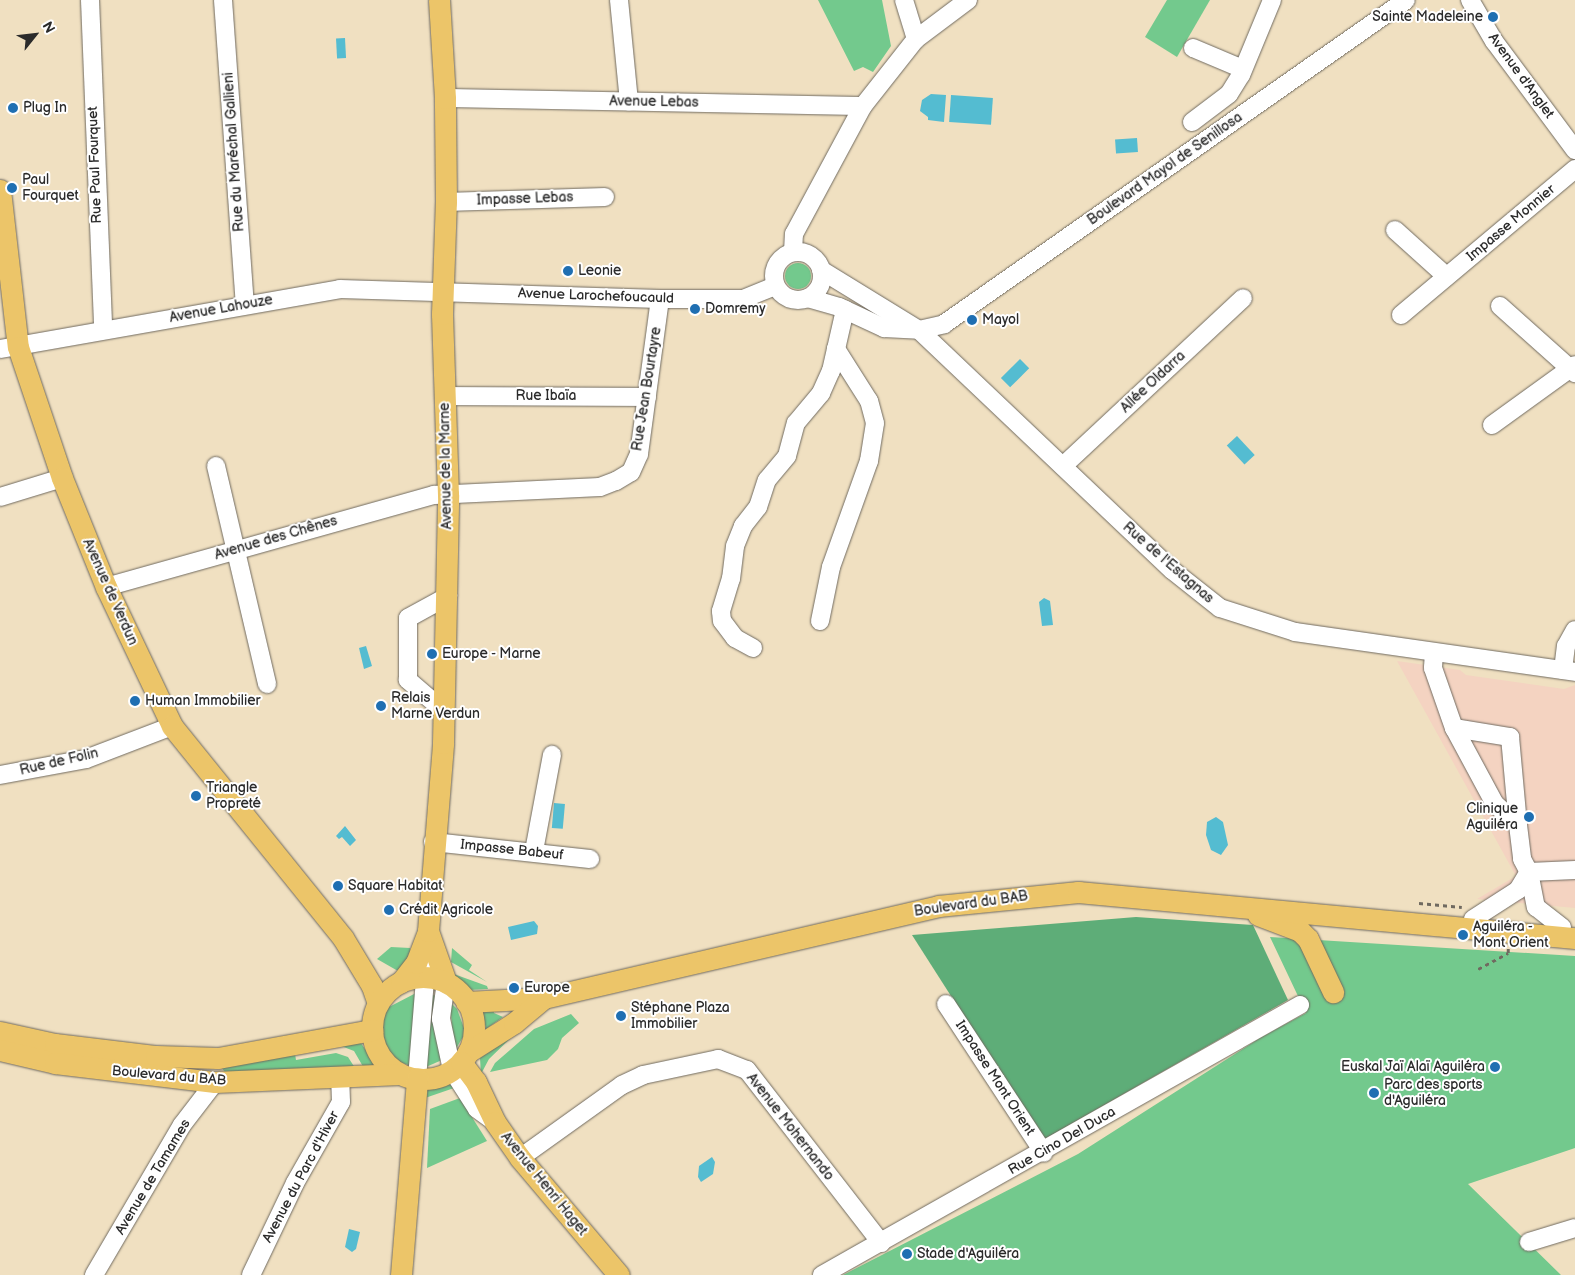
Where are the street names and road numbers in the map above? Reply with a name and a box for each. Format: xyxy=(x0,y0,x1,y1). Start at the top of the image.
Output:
street label: Avenue d'Anglet xyxy=(1484,30,1558,122)
street label: Rue du Maréchal Gallieni xyxy=(220,72,248,232)
street label: Avenue Lebas xyxy=(609,93,699,111)
street label: Rue Paul Fourquet xyxy=(85,106,105,224)
street label: Boulevard Mayol de Senillosa xyxy=(1084,109,1246,229)
street label: Impasse Monnier xyxy=(1463,181,1559,265)
street label: Impasse Lebas xyxy=(476,189,574,209)
street label: Avenue Larochefoucauld xyxy=(518,285,674,307)
street label: Avenue Lahouze xyxy=(168,292,274,326)
street label: Rue Jean Bourtayre xyxy=(629,325,665,453)
street label: Allée Oldarra xyxy=(1117,348,1189,416)
street label: Rue Ibaïa xyxy=(516,388,576,404)
street label: Avenue de la Marne xyxy=(436,402,456,530)
street label: Avenue des Chênes xyxy=(213,512,339,564)
street label: Rue de l'Estagnas xyxy=(1119,519,1217,607)
street label: Avenue de Verdun xyxy=(79,536,141,648)
street label: Rue de Folin xyxy=(18,745,100,779)
street label: Impasse Babeuf xyxy=(460,836,564,864)
street label: Boulevard du BAB xyxy=(913,888,1029,920)
street label: Impasse Mont Orient xyxy=(952,1017,1038,1139)
street label: Boulevard du BAB xyxy=(111,1063,227,1089)
street label: Avenue Mohernando xyxy=(743,1070,837,1184)
street label: Rue Cino Del Duca xyxy=(1005,1103,1119,1179)
street label: Avenue du Parc d'Hiver xyxy=(259,1108,343,1246)
street label: Avenue de Tamames xyxy=(112,1116,194,1238)
street label: Avenue Henri Haget xyxy=(497,1129,591,1239)

